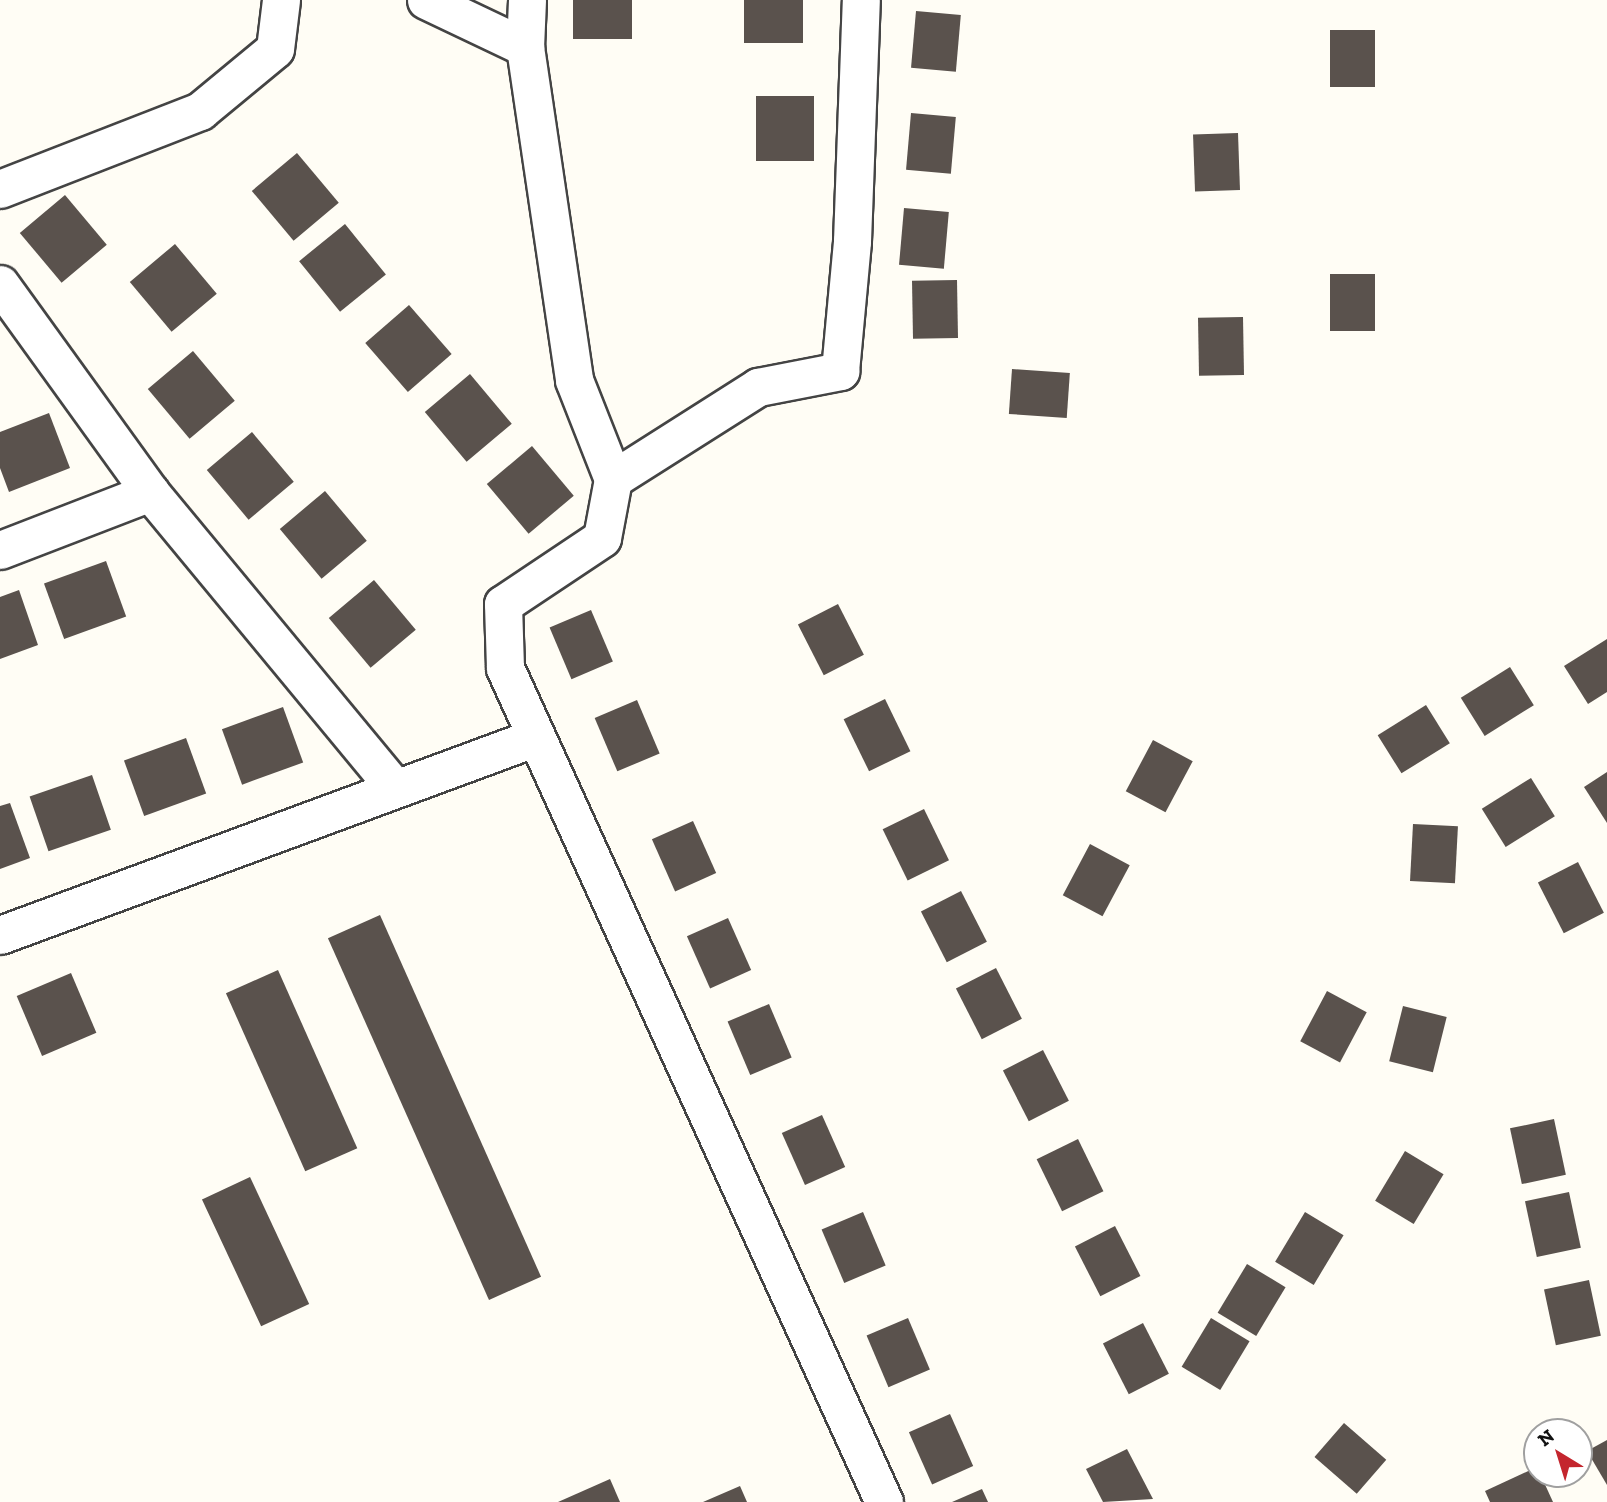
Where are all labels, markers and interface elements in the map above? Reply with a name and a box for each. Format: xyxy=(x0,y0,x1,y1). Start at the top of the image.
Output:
north arrow xyxy=(1523,1418,1593,1488)
text: N xyxy=(1533,1424,1559,1451)

